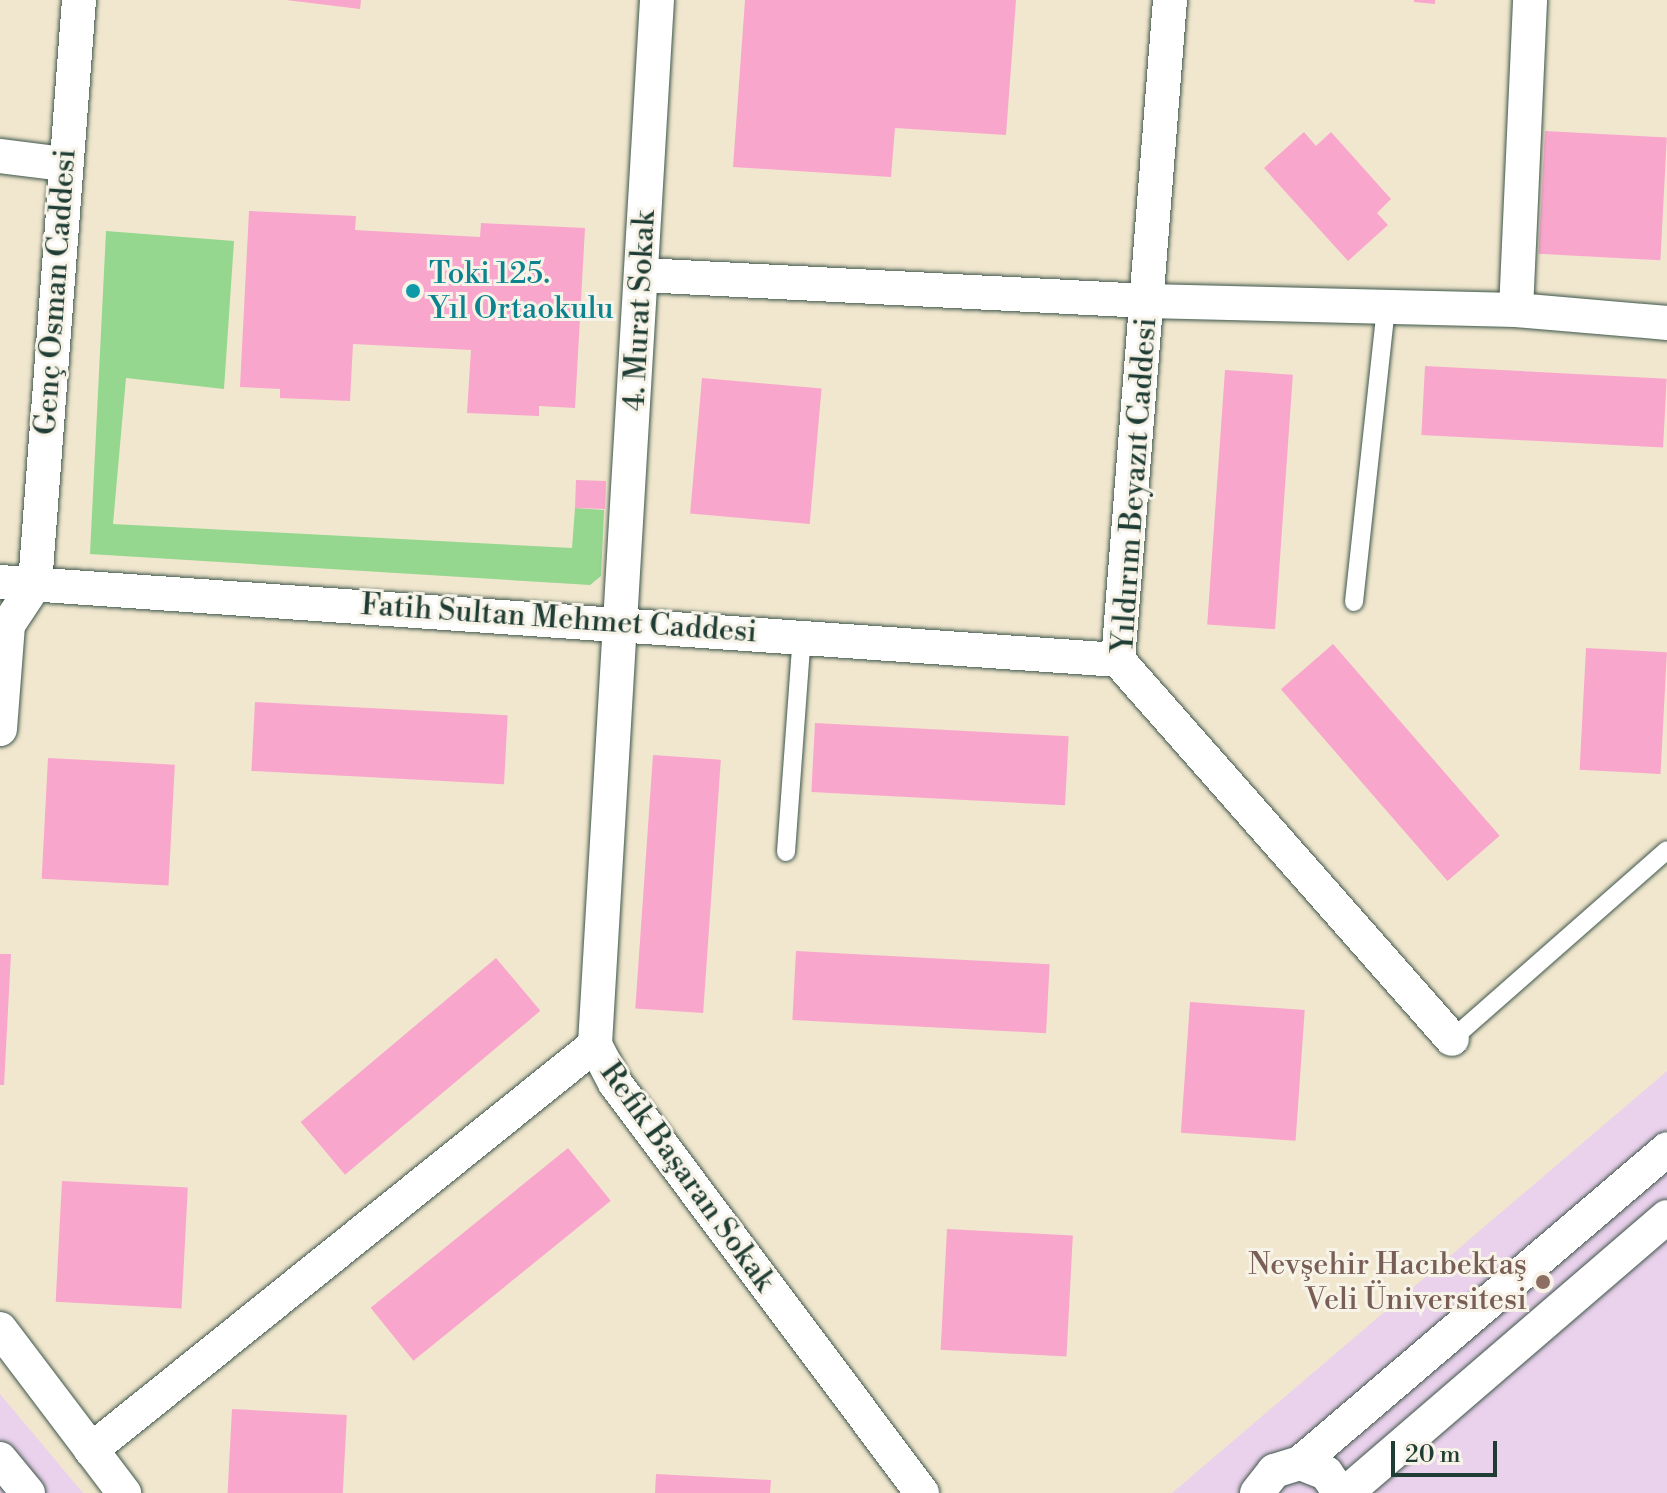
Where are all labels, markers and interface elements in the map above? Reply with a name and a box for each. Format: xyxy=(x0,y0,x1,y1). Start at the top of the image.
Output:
street label: Genç Osman Caddesi xyxy=(28,148,84,436)
street label: 4. Murat Sokak xyxy=(617,210,663,412)
place label: Toki 125. Yıl Ortaokulu xyxy=(429,256,614,326)
marker: Toki 125. Yıl Ortaokulu xyxy=(404,282,422,300)
street label: Yıldırım Beyazıt Caddesi xyxy=(1105,316,1165,654)
street label: Fatih Sultan Mehmet Caddesi xyxy=(360,587,758,651)
street label: Refik Başaran Sokak xyxy=(592,1056,782,1298)
place label: Nevşehir Hacıbektaş Veli Üniversitesi xyxy=(1248,1247,1527,1318)
marker: Nevşehir Hacıbektaş Veli Üniversitesi xyxy=(1534,1273,1552,1291)
scale bar xyxy=(1395,1425,1501,1475)
text: 20 m xyxy=(1405,1440,1461,1470)

